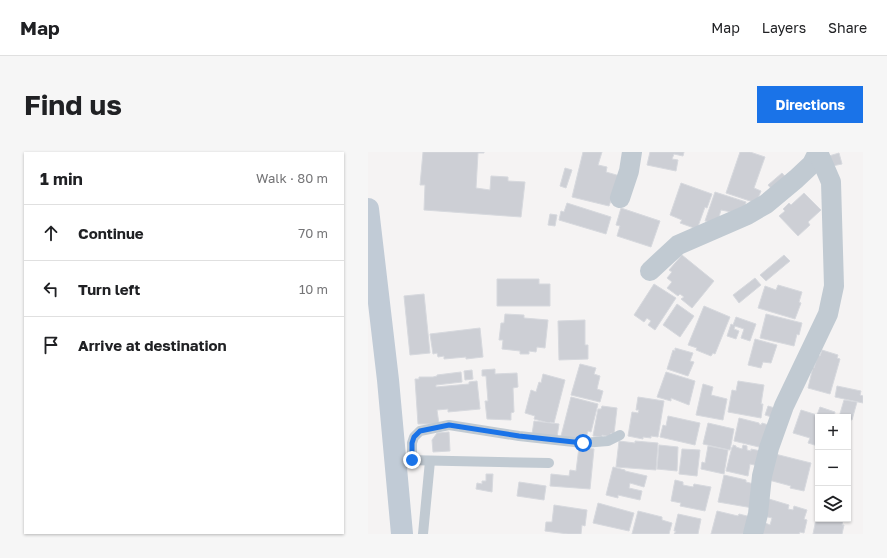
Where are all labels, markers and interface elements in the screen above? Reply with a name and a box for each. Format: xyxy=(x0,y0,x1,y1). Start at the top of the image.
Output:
text: Map xyxy=(20,16,60,39)
text: Map xyxy=(711,19,740,36)
text: Layers xyxy=(762,19,806,36)
text: Share xyxy=(828,19,867,36)
button: Directions xyxy=(757,86,863,123)
text: Find us xyxy=(24,88,122,121)
text: 1 min xyxy=(40,168,83,189)
text: Walk · 80 m xyxy=(256,170,328,186)
icon: ahead xyxy=(40,222,62,244)
text: Continue xyxy=(78,224,144,242)
text: 70 m xyxy=(298,225,328,241)
icon: left xyxy=(40,278,62,300)
text: Turn left xyxy=(78,280,140,298)
text: 10 m xyxy=(299,281,328,297)
icon: arrive xyxy=(40,334,62,356)
text: Arrive at destination xyxy=(78,336,227,354)
map controls xyxy=(815,414,851,522)
button: + xyxy=(815,414,851,450)
route start xyxy=(574,434,592,452)
button: − xyxy=(815,450,851,486)
route end xyxy=(403,451,421,469)
button: layers xyxy=(815,486,851,522)

